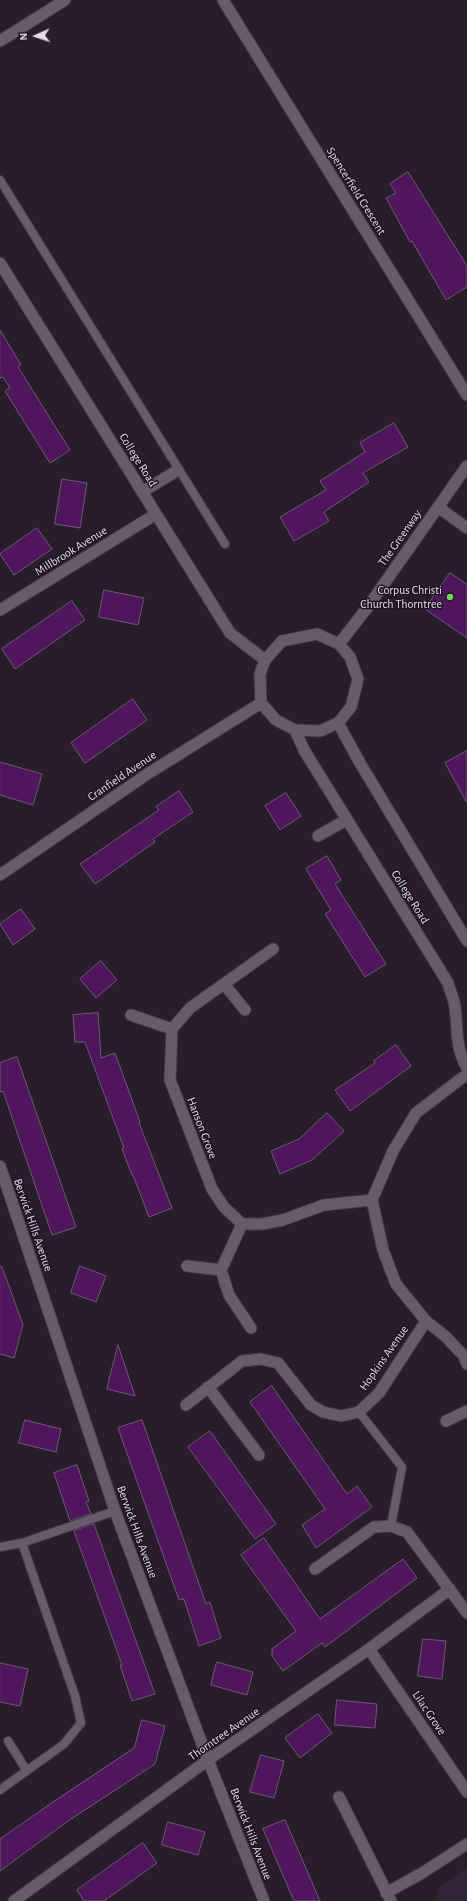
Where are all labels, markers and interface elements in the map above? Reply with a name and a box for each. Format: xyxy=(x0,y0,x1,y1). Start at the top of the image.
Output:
north arrow xyxy=(16,16,56,56)
text: N xyxy=(18,33,29,41)
street label: Spencerfield Crescent xyxy=(323,144,389,238)
street label: College Road xyxy=(116,431,160,489)
street label: The Greenway xyxy=(375,507,425,569)
street label: Millbrook Avenue xyxy=(32,523,110,579)
place label: Corpus Christi Church Thorntree xyxy=(360,583,442,611)
marker: Corpus Christi Church Thorntree xyxy=(445,592,455,602)
street label: Cranfield Avenue xyxy=(85,748,159,804)
street label: College Road xyxy=(388,868,432,926)
street label: Hanson Grove xyxy=(184,1095,220,1161)
street label: Berwick Hills Avenue xyxy=(10,1177,56,1273)
street label: Hopkins Avenue xyxy=(356,1323,412,1393)
street label: Berwick Hills Avenue xyxy=(114,1484,160,1580)
street label: Lilac Grove xyxy=(409,1688,449,1738)
street label: Thorntree Avenue xyxy=(186,1704,262,1764)
street label: Berwick Hills Avenue xyxy=(227,1786,275,1882)

